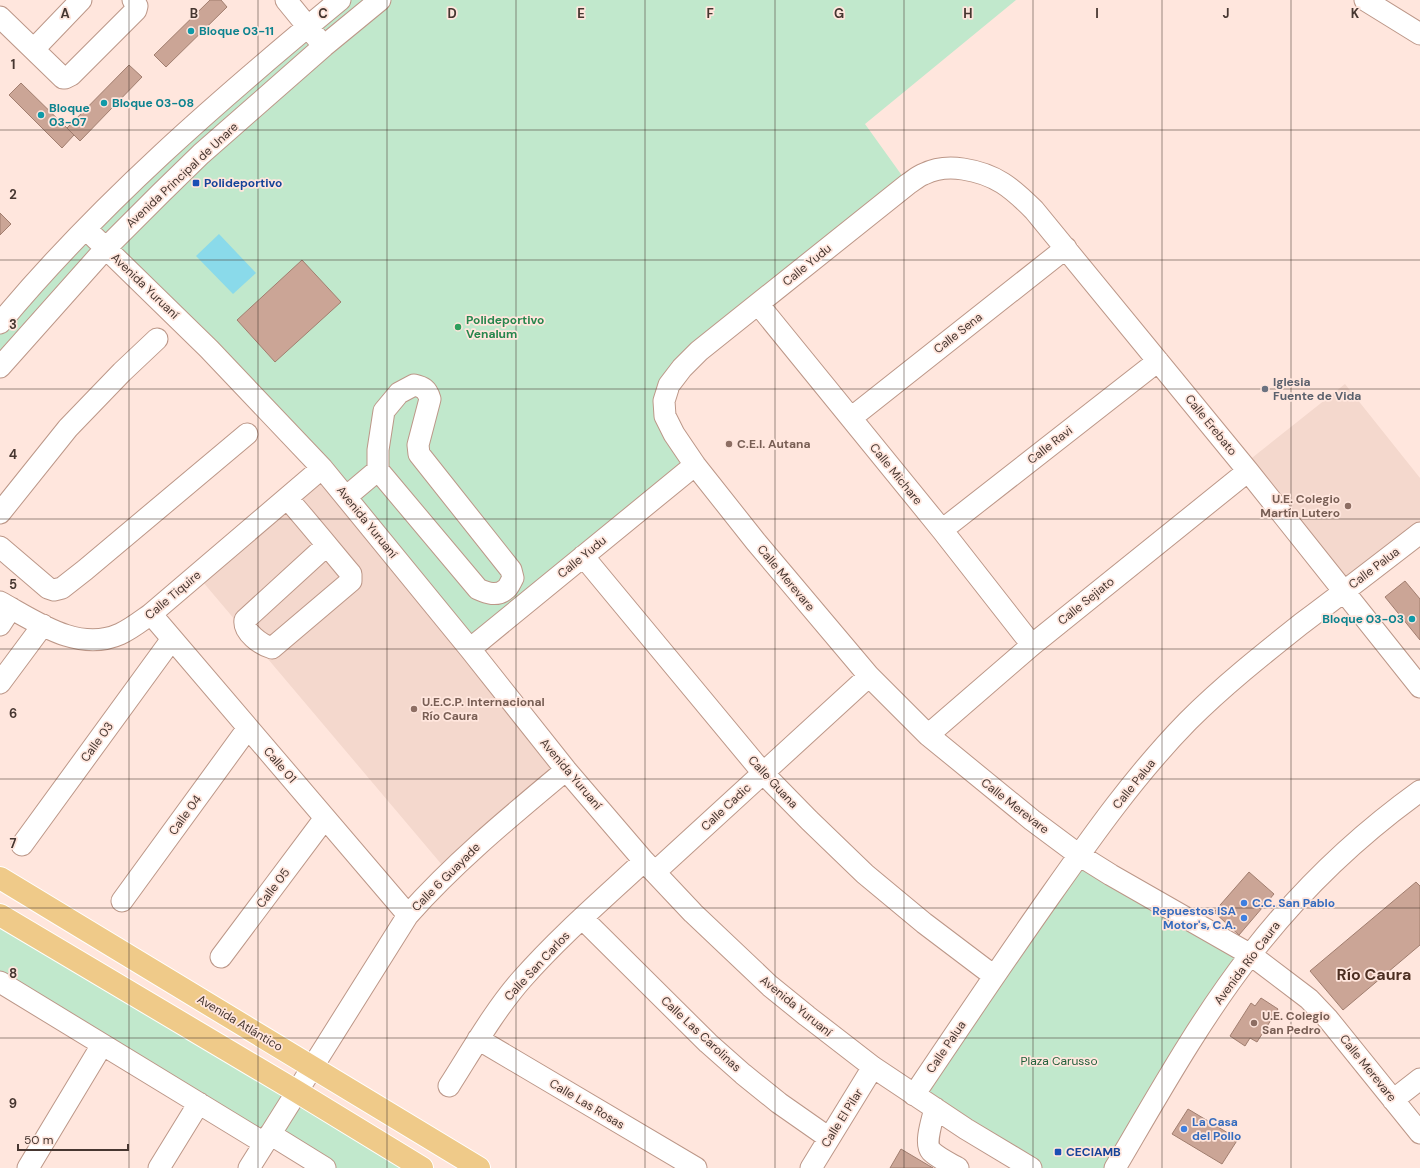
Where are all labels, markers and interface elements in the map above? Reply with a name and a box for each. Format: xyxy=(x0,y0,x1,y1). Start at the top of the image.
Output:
text: A xyxy=(60,5,70,22)
text: B xyxy=(190,5,198,22)
text: C xyxy=(318,5,328,22)
text: D xyxy=(447,5,457,22)
text: E xyxy=(577,5,585,22)
text: F xyxy=(706,5,714,22)
text: G xyxy=(834,5,844,22)
text: H xyxy=(963,5,973,22)
text: I xyxy=(1095,5,1099,22)
text: J xyxy=(1222,5,1230,22)
text: K xyxy=(1351,5,1360,22)
place label: Bloque 03-11 xyxy=(199,23,274,39)
marker: Bloque 03-11 xyxy=(186,26,196,36)
text: 1 xyxy=(11,56,15,73)
place label: Bloque 03-08 xyxy=(112,95,194,111)
marker: Bloque 03-08 xyxy=(99,98,109,108)
place label: Bloque 03-07 xyxy=(49,100,90,130)
marker: Bloque 03-07 xyxy=(36,110,46,120)
street label: Avenida Principal de Unare xyxy=(122,119,242,231)
place label: Polideportivo xyxy=(204,175,282,191)
marker: Polideportivo xyxy=(191,178,201,188)
text: 2 xyxy=(9,186,17,203)
street label: Calle Yudu xyxy=(779,240,835,290)
street label: Avenida Yuruaní xyxy=(108,250,182,323)
street label: Calle Sena xyxy=(930,309,986,357)
place label: Polideportivo Venalum xyxy=(466,312,544,342)
text: 3 xyxy=(9,316,17,333)
marker: Polideportivo Venalum xyxy=(453,322,463,332)
place label: Iglesia Fuente de Vida xyxy=(1273,374,1361,404)
marker: Iglesia Fuente de Vida xyxy=(1260,384,1270,394)
street label: Calle Erebato xyxy=(1182,391,1240,459)
street label: Calle Ravi xyxy=(1024,422,1076,468)
place label: C.E.I. Autana xyxy=(737,436,810,452)
marker: C.E.I. Autana xyxy=(724,439,734,449)
street label: Calle Michare xyxy=(866,440,926,508)
text: 4 xyxy=(9,446,17,463)
street label: Avenida Yuruaní xyxy=(333,483,401,562)
place label: U.E. Colegio Martín Lutero xyxy=(1260,491,1340,521)
marker: U.E. Colegio Martín Lutero xyxy=(1343,501,1353,511)
street label: Calle Yudu xyxy=(554,532,610,582)
street label: Calle Merevare xyxy=(754,542,819,615)
street label: Calle Palua xyxy=(1345,544,1403,592)
street label: Calle Tiquire xyxy=(142,567,204,623)
street label: Calle Sejiato xyxy=(1055,573,1117,629)
text: 5 xyxy=(9,576,17,593)
place label: Bloque 03-03 xyxy=(1322,611,1404,627)
marker: Bloque 03-03 xyxy=(1407,614,1417,624)
place label: U.E.C.P. Internacional Río Caura xyxy=(422,694,545,724)
marker: U.E.C.P. Internacional Río Caura xyxy=(409,704,419,714)
text: 6 xyxy=(9,705,17,722)
street label: Calle 03 xyxy=(77,719,117,765)
street label: Avenida Yuruaní xyxy=(537,735,606,813)
street label: Calle 01 xyxy=(260,744,300,786)
street label: Calle Guana xyxy=(744,752,802,812)
street label: Calle Palua xyxy=(1109,756,1159,812)
street label: Calle Merevare xyxy=(978,775,1052,838)
street label: Calle Cadic xyxy=(698,780,755,834)
street label: Calle 04 xyxy=(165,792,205,838)
text: 7 xyxy=(10,835,17,852)
street label: Calle 6 Guayade xyxy=(408,839,484,915)
street label: Calle 05 xyxy=(253,865,293,911)
place label: C.C. San Pablo xyxy=(1252,895,1335,911)
marker: C.C. San Pablo xyxy=(1239,898,1249,908)
place label: Repuestos ISA Motor's, C.A. xyxy=(1152,903,1236,933)
marker: Repuestos ISA Motor's, C.A. xyxy=(1239,913,1249,923)
street label: Avenida Río Caura xyxy=(1210,918,1284,1008)
street label: Calle San Carlos xyxy=(501,928,573,1004)
district label: Río Caura xyxy=(1337,964,1411,985)
text: 8 xyxy=(9,965,17,982)
street label: Avenida Yuruaní xyxy=(757,972,836,1040)
street label: Avenida Atlántico xyxy=(194,991,286,1055)
street label: Calle Las Carolinas xyxy=(658,993,744,1075)
place label: U.E. Colegio San Pedro xyxy=(1262,1008,1330,1038)
street label: Calle Palua xyxy=(923,1018,969,1076)
marker: U.E. Colegio San Pedro xyxy=(1249,1018,1259,1028)
street label: Calle Merevare xyxy=(1336,1031,1400,1105)
park label: Plaza Carusso xyxy=(1021,1053,1098,1069)
street label: Calle Las Rosas xyxy=(546,1075,628,1133)
street label: Calle El Pilar xyxy=(818,1085,867,1150)
text: 9 xyxy=(9,1095,17,1112)
place label: La Casa del Pollo xyxy=(1192,1114,1241,1144)
marker: La Casa del Pollo xyxy=(1179,1124,1189,1134)
scale bar xyxy=(18,1126,128,1152)
text: 50 m xyxy=(24,1132,53,1148)
place label: CECIAMB xyxy=(1066,1144,1121,1160)
marker: CECIAMB xyxy=(1053,1147,1063,1157)

